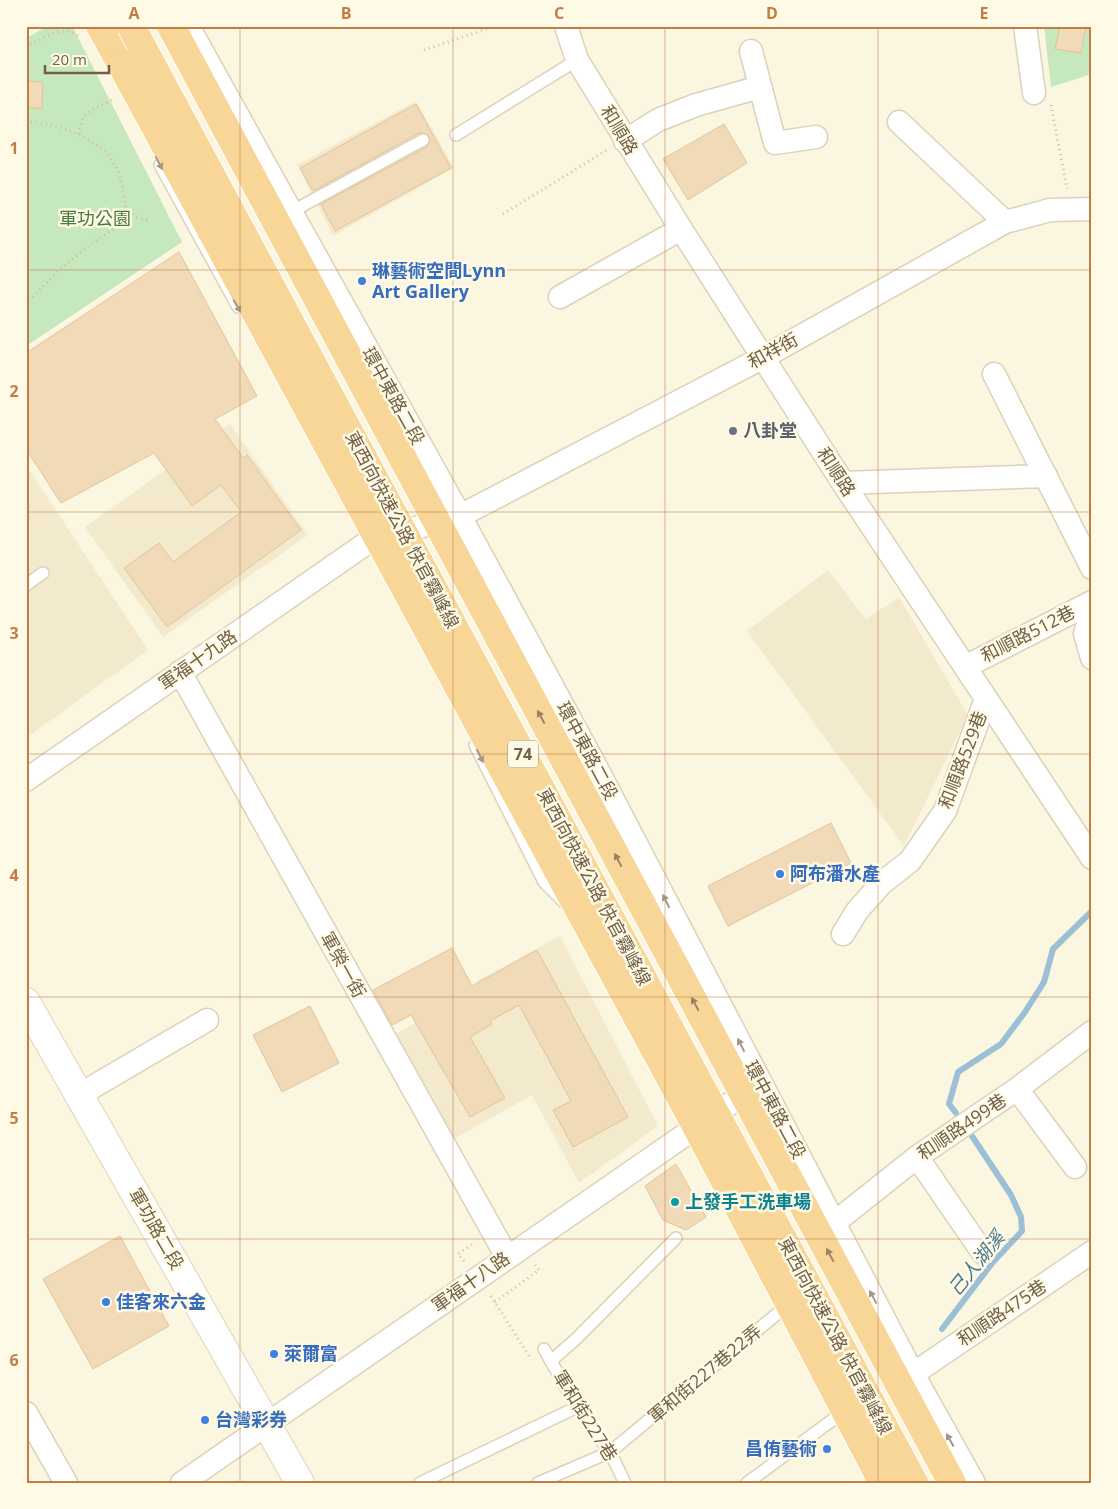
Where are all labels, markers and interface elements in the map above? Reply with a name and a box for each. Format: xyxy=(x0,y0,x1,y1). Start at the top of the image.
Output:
text: A xyxy=(128,2,140,24)
text: B xyxy=(341,2,351,24)
text: C xyxy=(554,2,564,24)
text: D xyxy=(766,2,778,24)
text: E xyxy=(980,2,989,24)
scale bar xyxy=(45,42,109,74)
text: 20 m xyxy=(52,49,87,69)
street label: 和順路 xyxy=(596,100,644,159)
text: 1 xyxy=(9,137,19,159)
one-way arrow xyxy=(155,155,163,170)
park label: 軍功公園 xyxy=(59,206,131,230)
place label: 琳藝術空間Lynn Art Gallery xyxy=(372,258,506,303)
marker: 琳藝術空間Lynn Art Gallery xyxy=(356,275,368,287)
one-way arrow xyxy=(232,299,241,312)
street label: 和祥街 xyxy=(743,327,802,374)
street label: 環中東路二段 xyxy=(357,342,431,449)
text: 2 xyxy=(9,380,19,402)
place label: 八卦堂 xyxy=(743,418,797,442)
marker: 八卦堂 xyxy=(727,425,739,437)
street label: 東西向快速公路 快官霧峰線 xyxy=(340,426,465,633)
street label: 和順路 xyxy=(812,442,862,501)
street label: 和順路512巷 xyxy=(976,599,1079,667)
text: 3 xyxy=(9,622,19,644)
street label: 軍福十九路 xyxy=(154,624,241,695)
street label: 環中東路二段 xyxy=(552,697,624,804)
street label: 和順路529巷 xyxy=(932,707,992,812)
one-way arrow xyxy=(537,710,545,724)
road number: 74 xyxy=(508,741,538,768)
one-way arrow xyxy=(476,749,484,763)
street label: 東西向快速公路 快官霧峰線 xyxy=(532,783,657,990)
one-way arrow xyxy=(614,853,622,868)
place label: 阿布潘水產 xyxy=(790,861,880,885)
text: 4 xyxy=(9,864,19,886)
marker: 阿布潘水產 xyxy=(774,868,786,880)
one-way arrow xyxy=(662,893,670,908)
street label: 軍榮一街 xyxy=(316,927,372,1002)
one-way arrow xyxy=(691,996,699,1011)
one-way arrow xyxy=(737,1038,745,1052)
street label: 環中東路二段 xyxy=(740,1056,812,1163)
street label: 和順路499巷 xyxy=(912,1087,1011,1165)
text: 5 xyxy=(9,1107,19,1129)
street label: 軍功路二段 xyxy=(124,1184,190,1273)
place label: 上發手工洗車場 xyxy=(685,1189,811,1213)
marker: 上發手工洗車場 xyxy=(669,1196,681,1208)
water label: 己人湖溪 xyxy=(942,1223,1012,1301)
street label: 東西向快速公路 快官霧峰線 xyxy=(773,1232,898,1439)
street label: 軍福十八路 xyxy=(427,1246,514,1317)
one-way arrow xyxy=(825,1248,834,1261)
street label: 和順路475巷 xyxy=(952,1273,1051,1351)
place label: 佳客來六金 xyxy=(116,1289,206,1313)
one-way arrow xyxy=(868,1291,877,1304)
marker: 佳客來六金 xyxy=(100,1296,112,1308)
street label: 軍和街227巷22弄 xyxy=(642,1319,766,1428)
place label: 萊爾富 xyxy=(284,1341,338,1365)
marker: 萊爾富 xyxy=(268,1348,280,1360)
text: 6 xyxy=(9,1349,19,1371)
street label: 軍和街227巷 xyxy=(548,1365,623,1465)
place label: 台灣彩券 xyxy=(215,1407,287,1431)
marker: 台灣彩券 xyxy=(199,1414,211,1426)
one-way arrow xyxy=(946,1433,954,1448)
place label: 昌侑藝術 xyxy=(745,1436,817,1460)
marker: 昌侑藝術 xyxy=(821,1443,833,1455)

